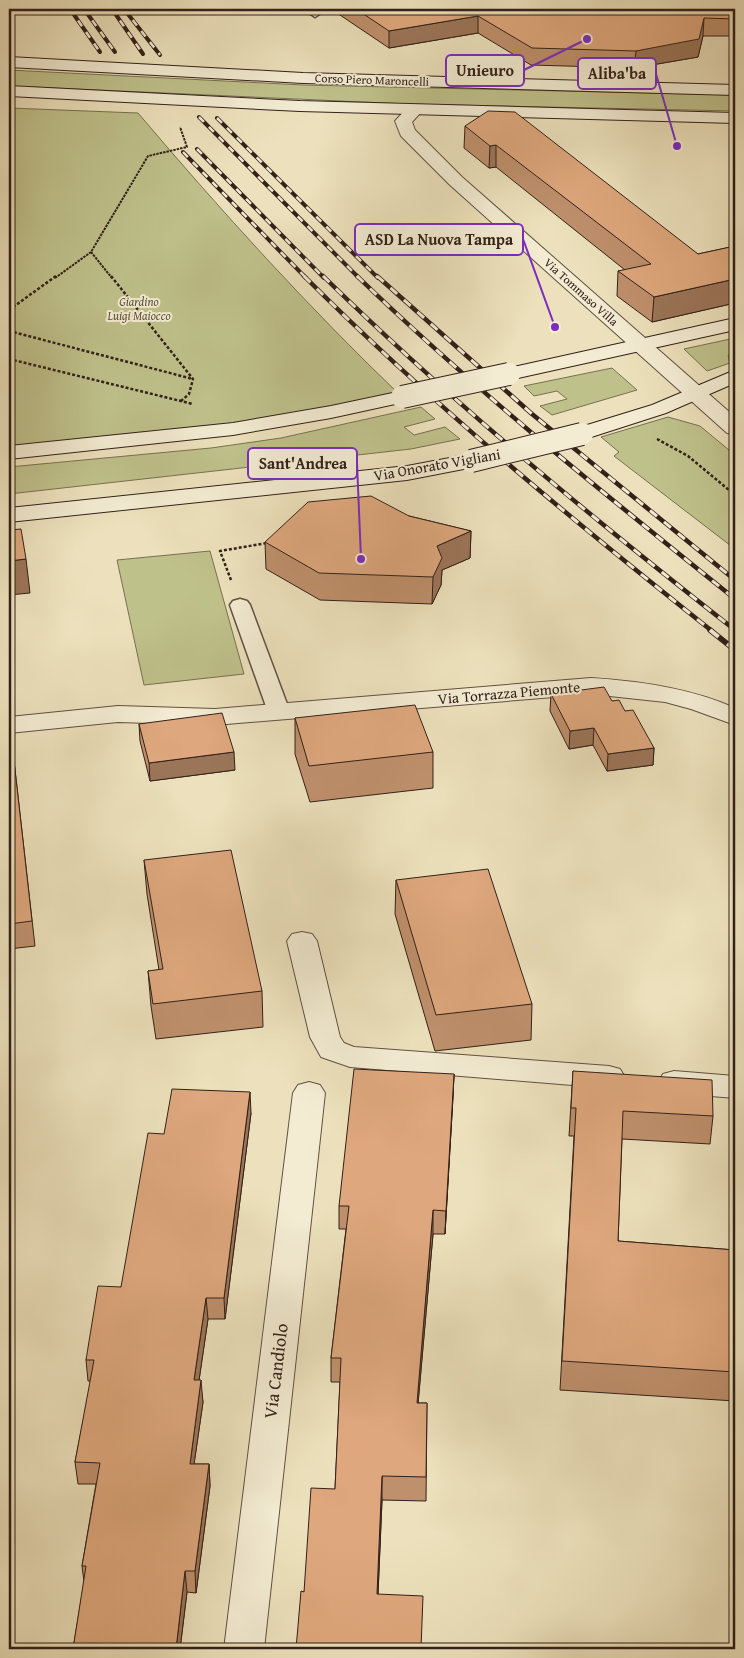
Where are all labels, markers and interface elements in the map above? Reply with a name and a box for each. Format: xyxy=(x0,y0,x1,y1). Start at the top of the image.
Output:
callout: Unieuro xyxy=(446,55,524,86)
text: Unieuro xyxy=(456,58,514,82)
callout: Aliba'ba xyxy=(578,58,656,89)
text: Aliba'ba xyxy=(588,61,647,85)
street label: Corso Piero Maroncelli xyxy=(315,69,430,90)
callout: ASD La Nuova Tampa xyxy=(355,224,523,255)
text: ASD La Nuova Tampa xyxy=(365,227,514,251)
street label: Via Tommaso Villa xyxy=(541,254,622,330)
park label: Giardino Luigi Maiocco xyxy=(106,293,171,324)
street label: Via Onorato Vigliani xyxy=(372,443,502,486)
callout: Sant'Andrea xyxy=(248,448,357,479)
text: Sant'Andrea xyxy=(259,451,348,475)
street label: Via Torrazza Piemonte xyxy=(437,676,581,709)
street label: Via Candiolo xyxy=(256,1322,295,1420)

